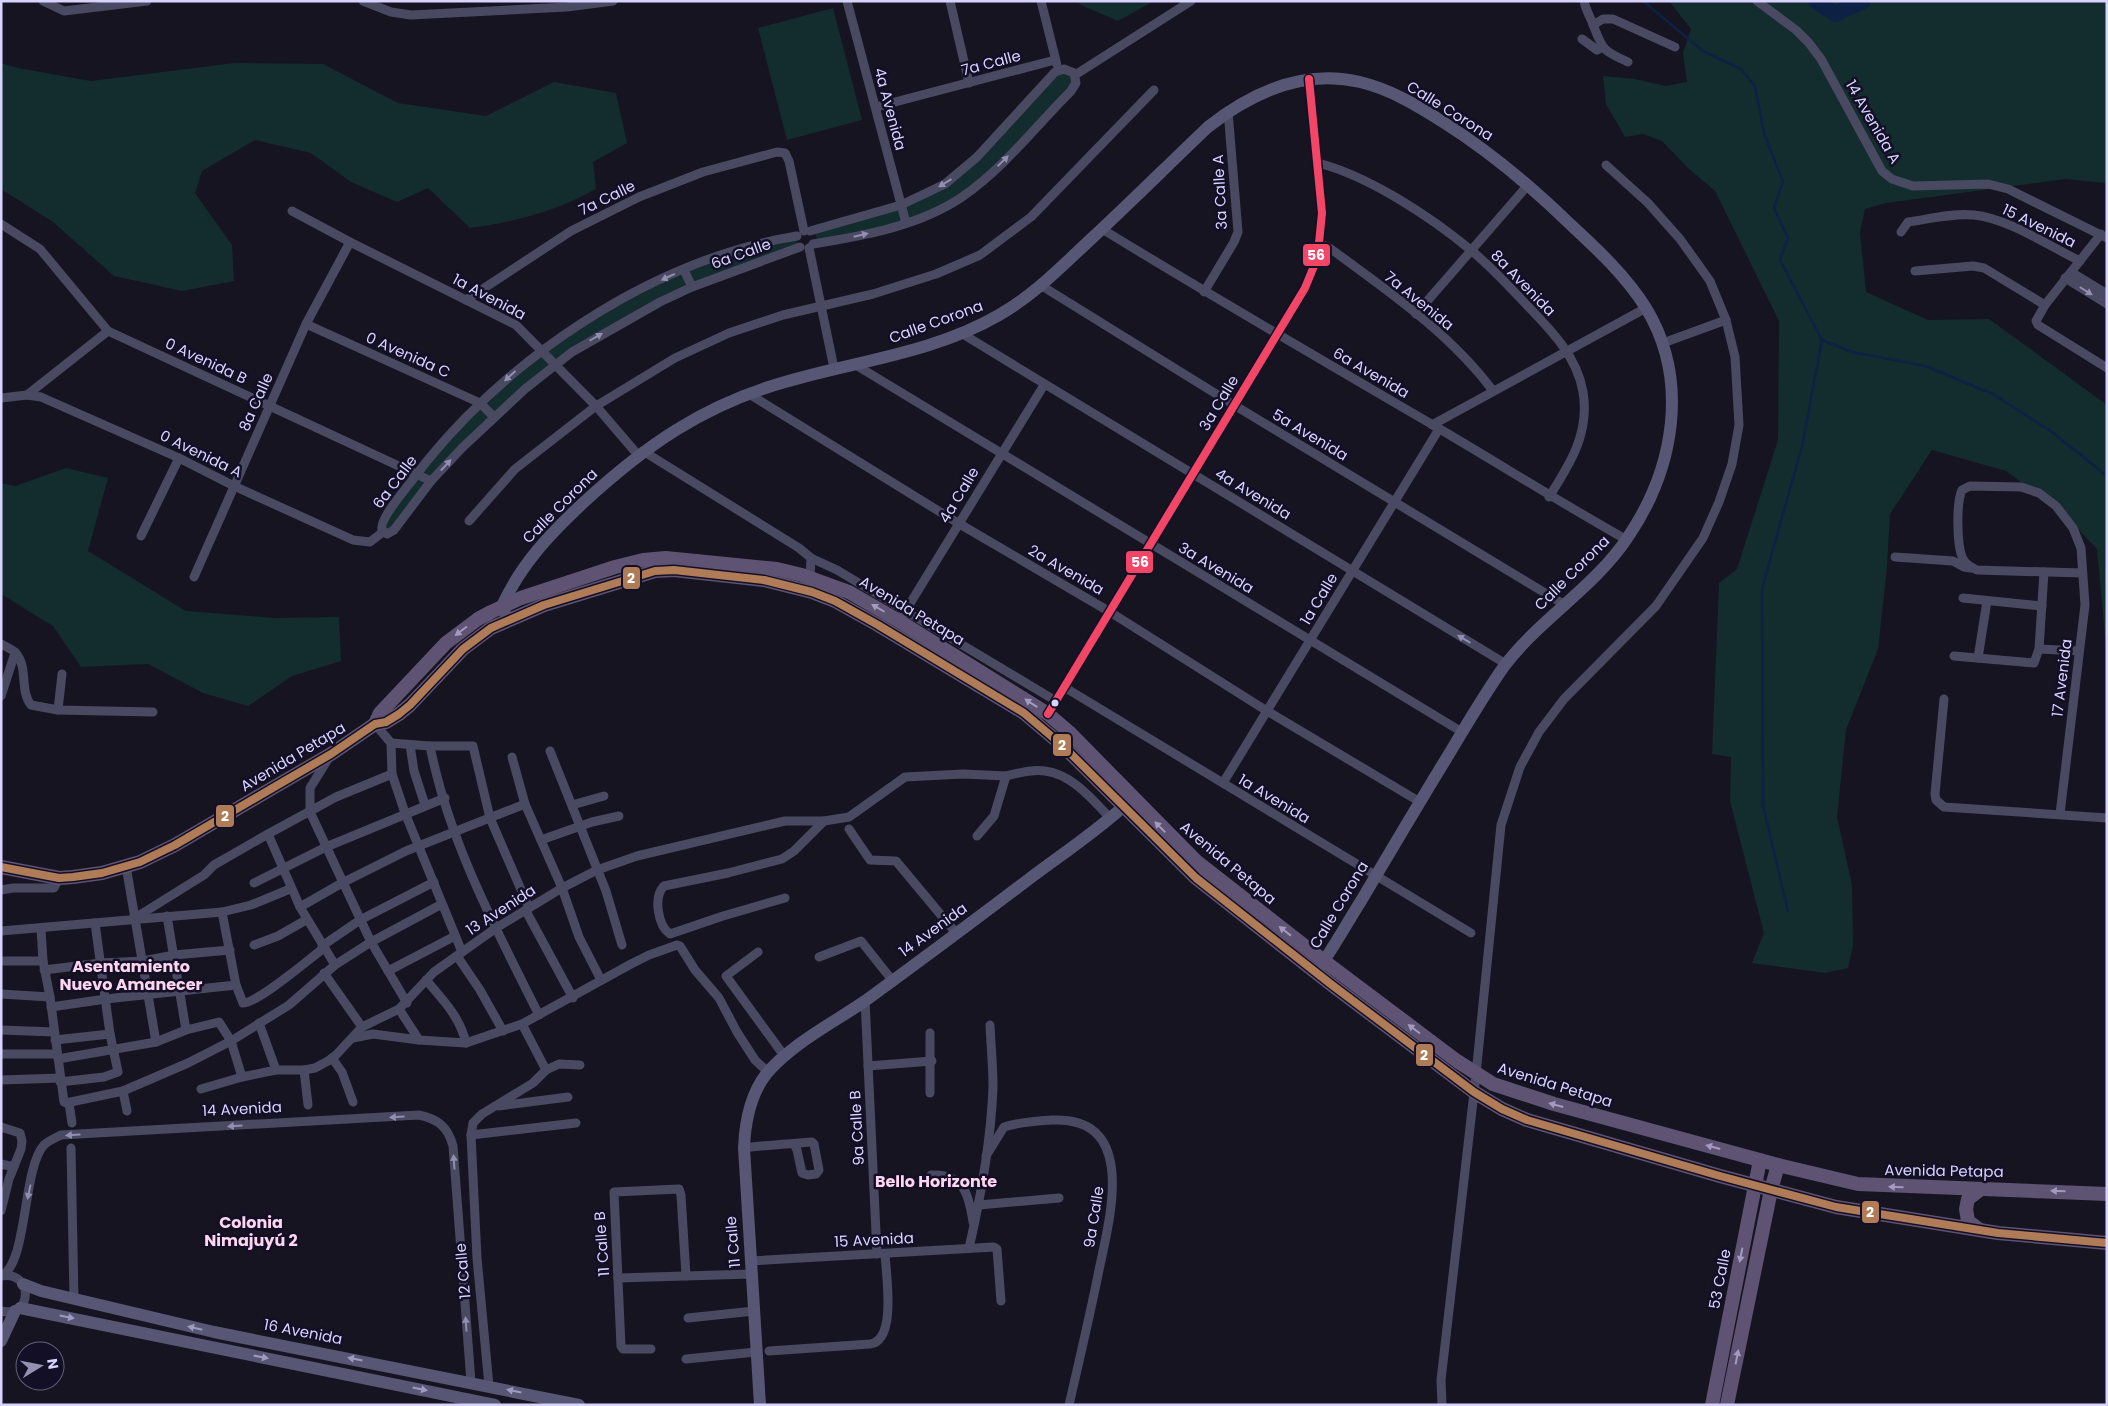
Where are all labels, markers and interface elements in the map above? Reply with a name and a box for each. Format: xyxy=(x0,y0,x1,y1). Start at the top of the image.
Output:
street label: 7a Calle xyxy=(959,45,1023,81)
street label: 4a Avenida xyxy=(869,65,912,153)
street label: Calle Corona xyxy=(1403,76,1498,146)
street label: 14 Avenida A xyxy=(1841,76,1906,168)
street label: 3a Calle A xyxy=(1207,154,1232,230)
one-way arrow xyxy=(997,155,1009,167)
street label: 7a Calle xyxy=(575,175,639,220)
one-way arrow xyxy=(939,178,952,187)
street label: 15 Avenida xyxy=(1999,199,2080,252)
one-way arrow xyxy=(854,231,869,239)
street label: 6a Calle xyxy=(708,233,774,274)
line badge: 56 xyxy=(1302,243,1331,267)
text: 56 xyxy=(1307,245,1325,265)
street label: 8a Avenida xyxy=(1486,245,1560,321)
street label: 7a Avenida xyxy=(1380,266,1458,335)
street label: 1a Avenida xyxy=(449,268,530,325)
one-way arrow xyxy=(661,274,675,282)
one-way arrow xyxy=(2079,287,2093,296)
street label: Calle Corona xyxy=(886,295,986,348)
street label: 0 Avenida C xyxy=(363,327,454,383)
street label: 0 Avenida B xyxy=(162,332,251,389)
one-way arrow xyxy=(590,333,603,342)
street label: 6a Avenida xyxy=(1329,342,1413,403)
street label: 8a Calle xyxy=(233,369,278,434)
one-way arrow xyxy=(505,370,517,382)
street label: 3a Calle xyxy=(1194,371,1243,434)
street label: 5a Avenida xyxy=(1268,404,1352,465)
street label: 0 Avenida A xyxy=(157,425,246,482)
street label: 6a Calle xyxy=(368,451,422,513)
one-way arrow xyxy=(440,459,452,471)
street label: Calle Corona xyxy=(517,463,602,548)
street label: 4a Calle xyxy=(934,463,984,527)
street label: 4a Avenida xyxy=(1211,463,1295,524)
street label: Calle Corona xyxy=(1529,530,1614,615)
street label: 3a Avenida xyxy=(1175,537,1258,598)
street label: 2a Avenida xyxy=(1025,539,1108,600)
line badge: 56 xyxy=(1125,550,1154,574)
text: 56 xyxy=(1131,552,1149,572)
line badge: 2 xyxy=(622,566,641,590)
text: 2 xyxy=(627,568,635,588)
street label: 1a Calle xyxy=(1295,569,1342,629)
street label: Avenida Petapa xyxy=(856,571,969,650)
one-way arrow xyxy=(871,604,884,613)
one-way arrow xyxy=(455,626,468,637)
one-way arrow xyxy=(1458,634,1471,643)
street label: 17 Avenida xyxy=(2046,638,2077,718)
one-way arrow xyxy=(1024,698,1037,708)
unlabelled marker xyxy=(1050,698,1060,708)
street label: Avenida Petapa xyxy=(236,717,349,796)
line badge: 2 xyxy=(1052,733,1072,757)
text: 2 xyxy=(1058,735,1066,755)
street label: 1a Avenida xyxy=(1234,769,1314,828)
line badge: 2 xyxy=(215,804,235,828)
text: 2 xyxy=(221,806,229,826)
street label: Avenida Petapa xyxy=(1176,816,1281,909)
one-way arrow xyxy=(1155,822,1167,834)
street label: Calle Corona xyxy=(1304,857,1373,952)
street label: 13 Avenida xyxy=(462,879,540,940)
street label: 14 Avenida xyxy=(894,898,971,961)
one-way arrow xyxy=(1278,926,1292,936)
district label: Asentamiento Nuevo Amanecer xyxy=(60,955,203,996)
one-way arrow xyxy=(1407,1024,1421,1034)
line badge: 2 xyxy=(1415,1043,1434,1067)
text: 2 xyxy=(1420,1045,1428,1065)
street label: Avenida Petapa xyxy=(1495,1057,1615,1112)
street label: 9a Calle B xyxy=(844,1090,869,1166)
street label: 14 Avenida xyxy=(202,1096,282,1121)
one-way arrow xyxy=(1548,1100,1563,1108)
one-way arrow xyxy=(389,1113,405,1121)
one-way arrow xyxy=(227,1122,243,1130)
one-way arrow xyxy=(65,1131,81,1139)
one-way arrow xyxy=(1705,1143,1720,1151)
one-way arrow xyxy=(450,1154,458,1170)
street label: Avenida Petapa xyxy=(1884,1159,2004,1182)
district label: Bello Horizonte xyxy=(875,1170,997,1193)
one-way arrow xyxy=(1887,1182,1903,1190)
one-way arrow xyxy=(25,1185,33,1200)
street label: 9a Calle xyxy=(1078,1185,1109,1249)
one-way arrow xyxy=(2050,1187,2066,1195)
line badge: 2 xyxy=(1861,1200,1880,1224)
text: 2 xyxy=(1866,1202,1874,1222)
district label: Colonia Nimajuyú 2 xyxy=(204,1211,298,1252)
street label: 11 Calle B xyxy=(589,1211,614,1277)
street label: 11 Calle xyxy=(720,1215,745,1269)
street label: 15 Avenida xyxy=(834,1227,914,1252)
street label: 12 Calle xyxy=(450,1242,475,1300)
street label: 53 Calle xyxy=(1703,1247,1736,1311)
one-way arrow xyxy=(1737,1248,1745,1263)
one-way arrow xyxy=(60,1314,76,1322)
street label: 16 Avenida xyxy=(262,1314,344,1349)
one-way arrow xyxy=(462,1316,470,1332)
one-way arrow xyxy=(188,1324,203,1332)
north arrow xyxy=(15,1341,65,1391)
one-way arrow xyxy=(1733,1349,1741,1365)
one-way arrow xyxy=(253,1353,269,1361)
one-way arrow xyxy=(346,1354,362,1362)
text: N xyxy=(42,1357,64,1371)
one-way arrow xyxy=(413,1385,428,1393)
one-way arrow xyxy=(506,1387,521,1395)

